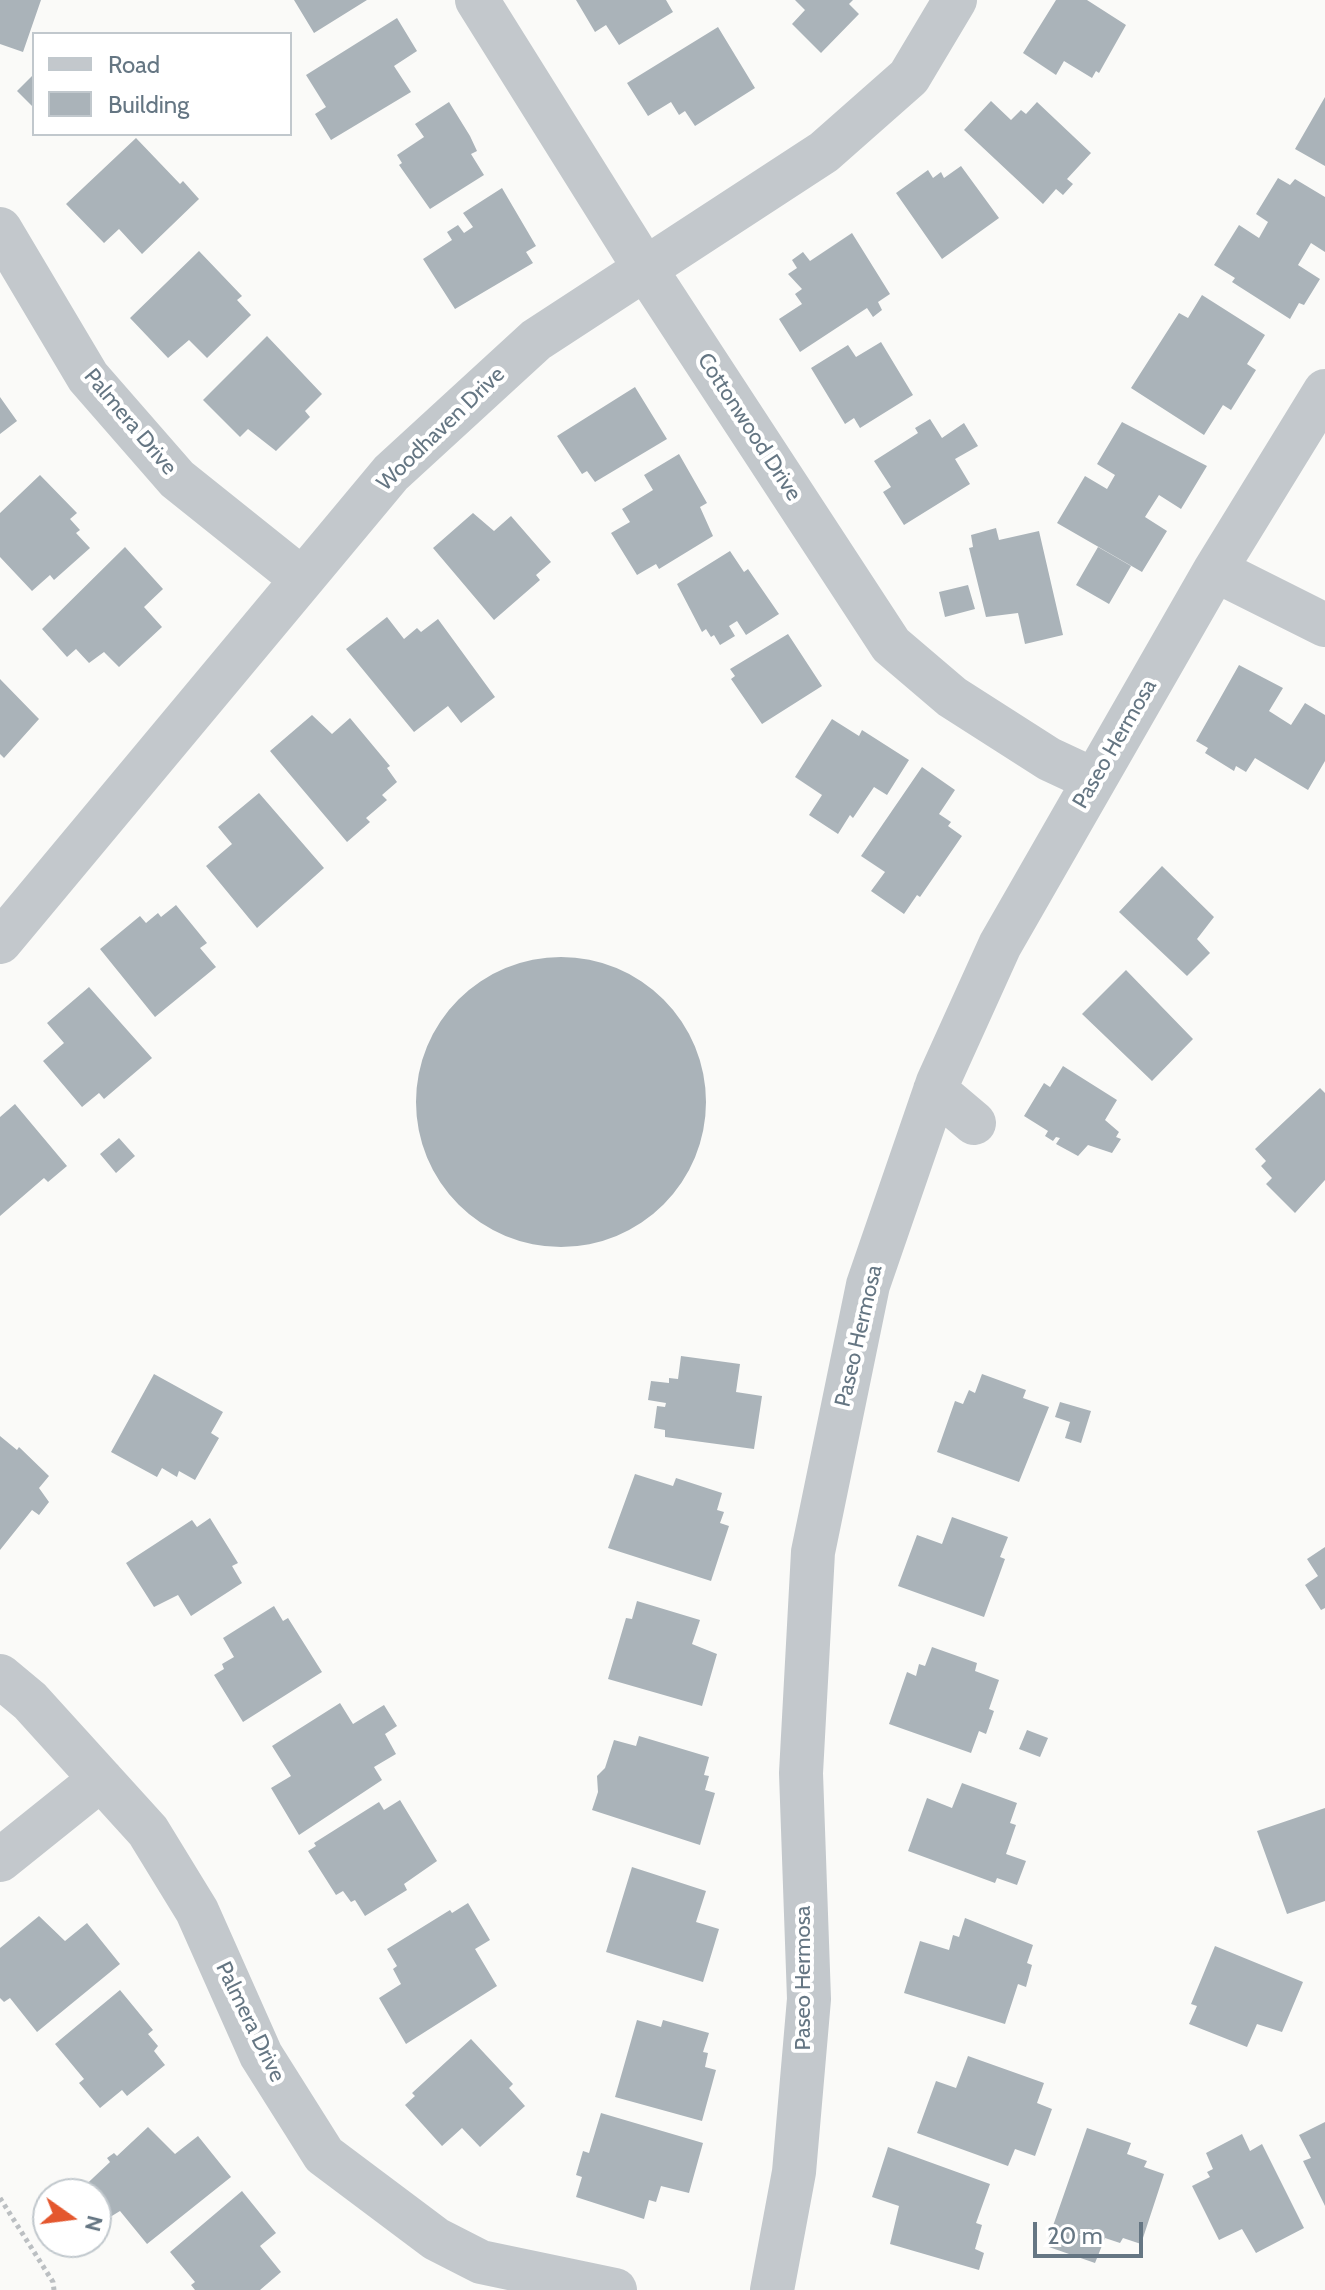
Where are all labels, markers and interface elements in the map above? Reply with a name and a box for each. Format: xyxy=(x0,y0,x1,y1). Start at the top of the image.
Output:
legend xyxy=(32,32,292,136)
text: Road xyxy=(108,50,160,79)
text: Building xyxy=(108,90,189,119)
street label: Cottonwood Drive xyxy=(691,348,807,506)
street label: Woodhaven Drive xyxy=(372,362,510,496)
street label: Palmera Drive xyxy=(78,364,182,480)
street label: Paseo Hermosa xyxy=(1067,675,1163,813)
street label: Paseo Hermosa xyxy=(830,1263,888,1409)
street label: Paseo Hermosa xyxy=(791,1906,817,2050)
street label: Palmera Drive xyxy=(210,1958,290,2086)
north arrow xyxy=(32,2178,112,2258)
scale bar xyxy=(1037,2206,1147,2256)
text: N xyxy=(79,2213,109,2234)
text: 20 m xyxy=(1047,2221,1103,2250)

